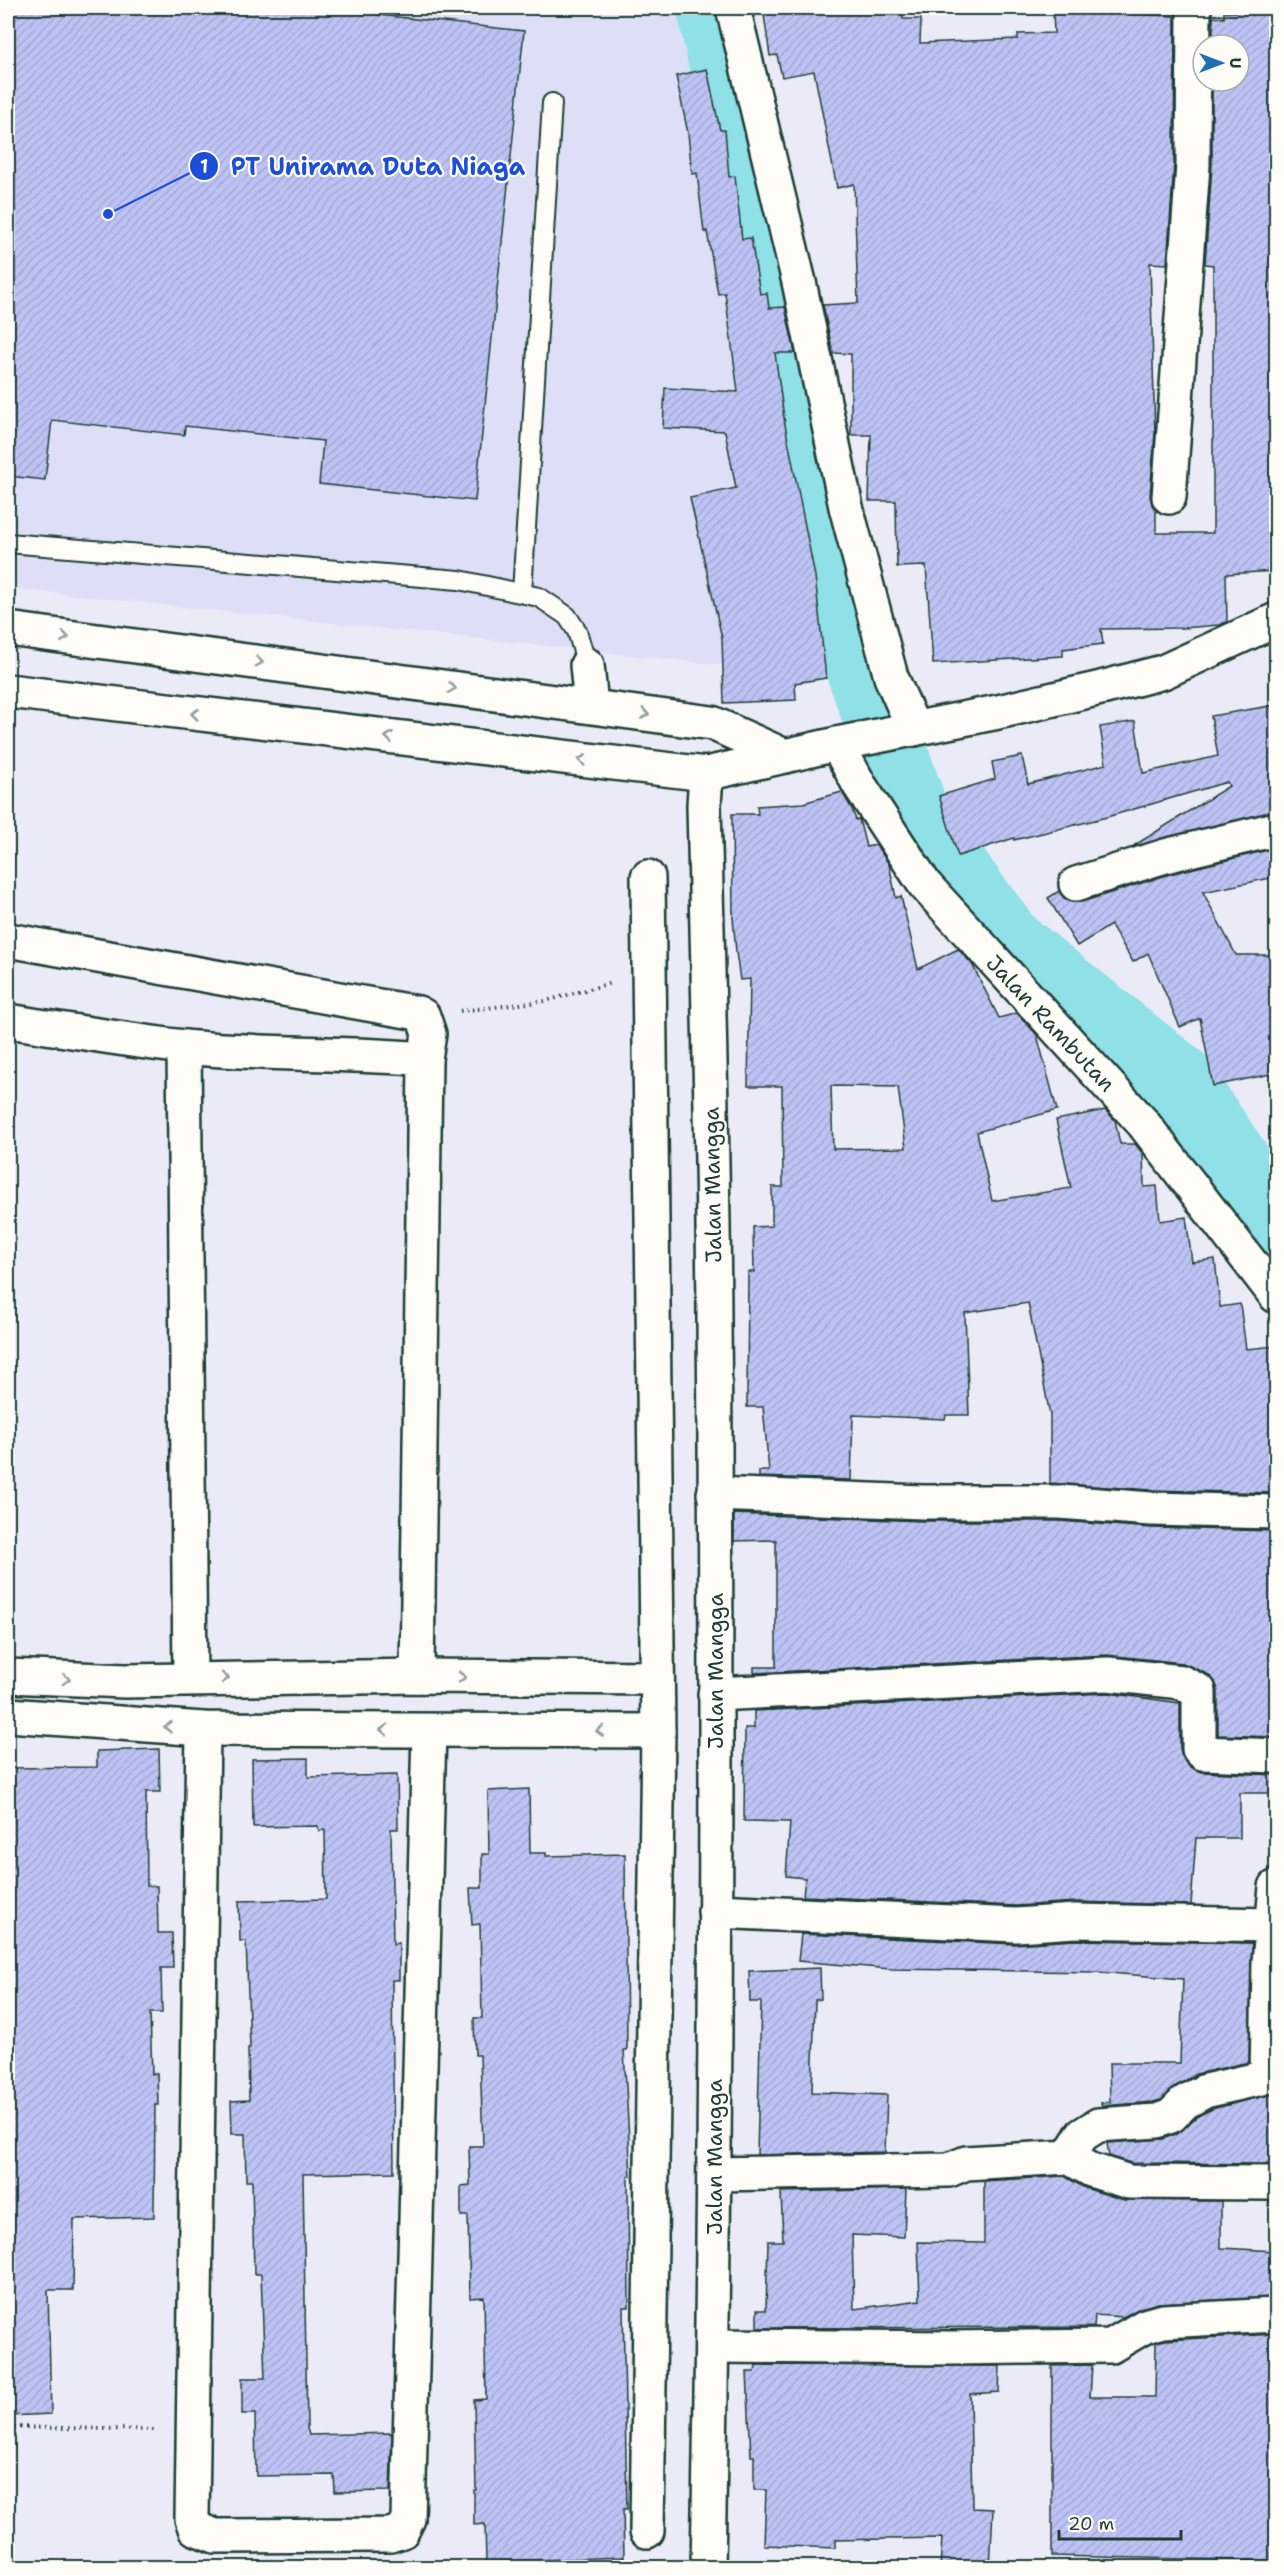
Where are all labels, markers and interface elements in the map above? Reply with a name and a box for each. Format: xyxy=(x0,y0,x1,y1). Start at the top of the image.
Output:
north arrow xyxy=(1191,33,1251,93)
text: U xyxy=(1225,58,1246,69)
callout: PT Unirama Duta Niaga xyxy=(189,145,537,187)
text: PT Unirama Duta Niaga xyxy=(231,151,526,183)
text: 1 xyxy=(200,155,208,179)
one-way arrow xyxy=(61,630,70,642)
one-way arrow xyxy=(254,656,263,668)
one-way arrow xyxy=(448,681,457,694)
one-way arrow xyxy=(641,707,650,719)
one-way arrow xyxy=(191,708,200,720)
one-way arrow xyxy=(384,731,393,743)
one-way arrow xyxy=(578,754,587,766)
street label: Jalan Rambutan xyxy=(980,949,1122,1098)
street label: Jalan Mangga xyxy=(697,1106,728,1263)
street label: Jalan Mangga xyxy=(701,1593,730,1749)
one-way arrow xyxy=(458,1671,467,1683)
one-way arrow xyxy=(61,1672,70,1685)
one-way arrow xyxy=(221,1672,230,1684)
one-way arrow xyxy=(163,1720,172,1733)
one-way arrow xyxy=(379,1724,388,1736)
one-way arrow xyxy=(595,1725,604,1737)
street label: Jalan Mangga xyxy=(700,2079,729,2235)
scale bar xyxy=(1059,2503,1180,2541)
text: 20 m xyxy=(1068,2512,1114,2536)

